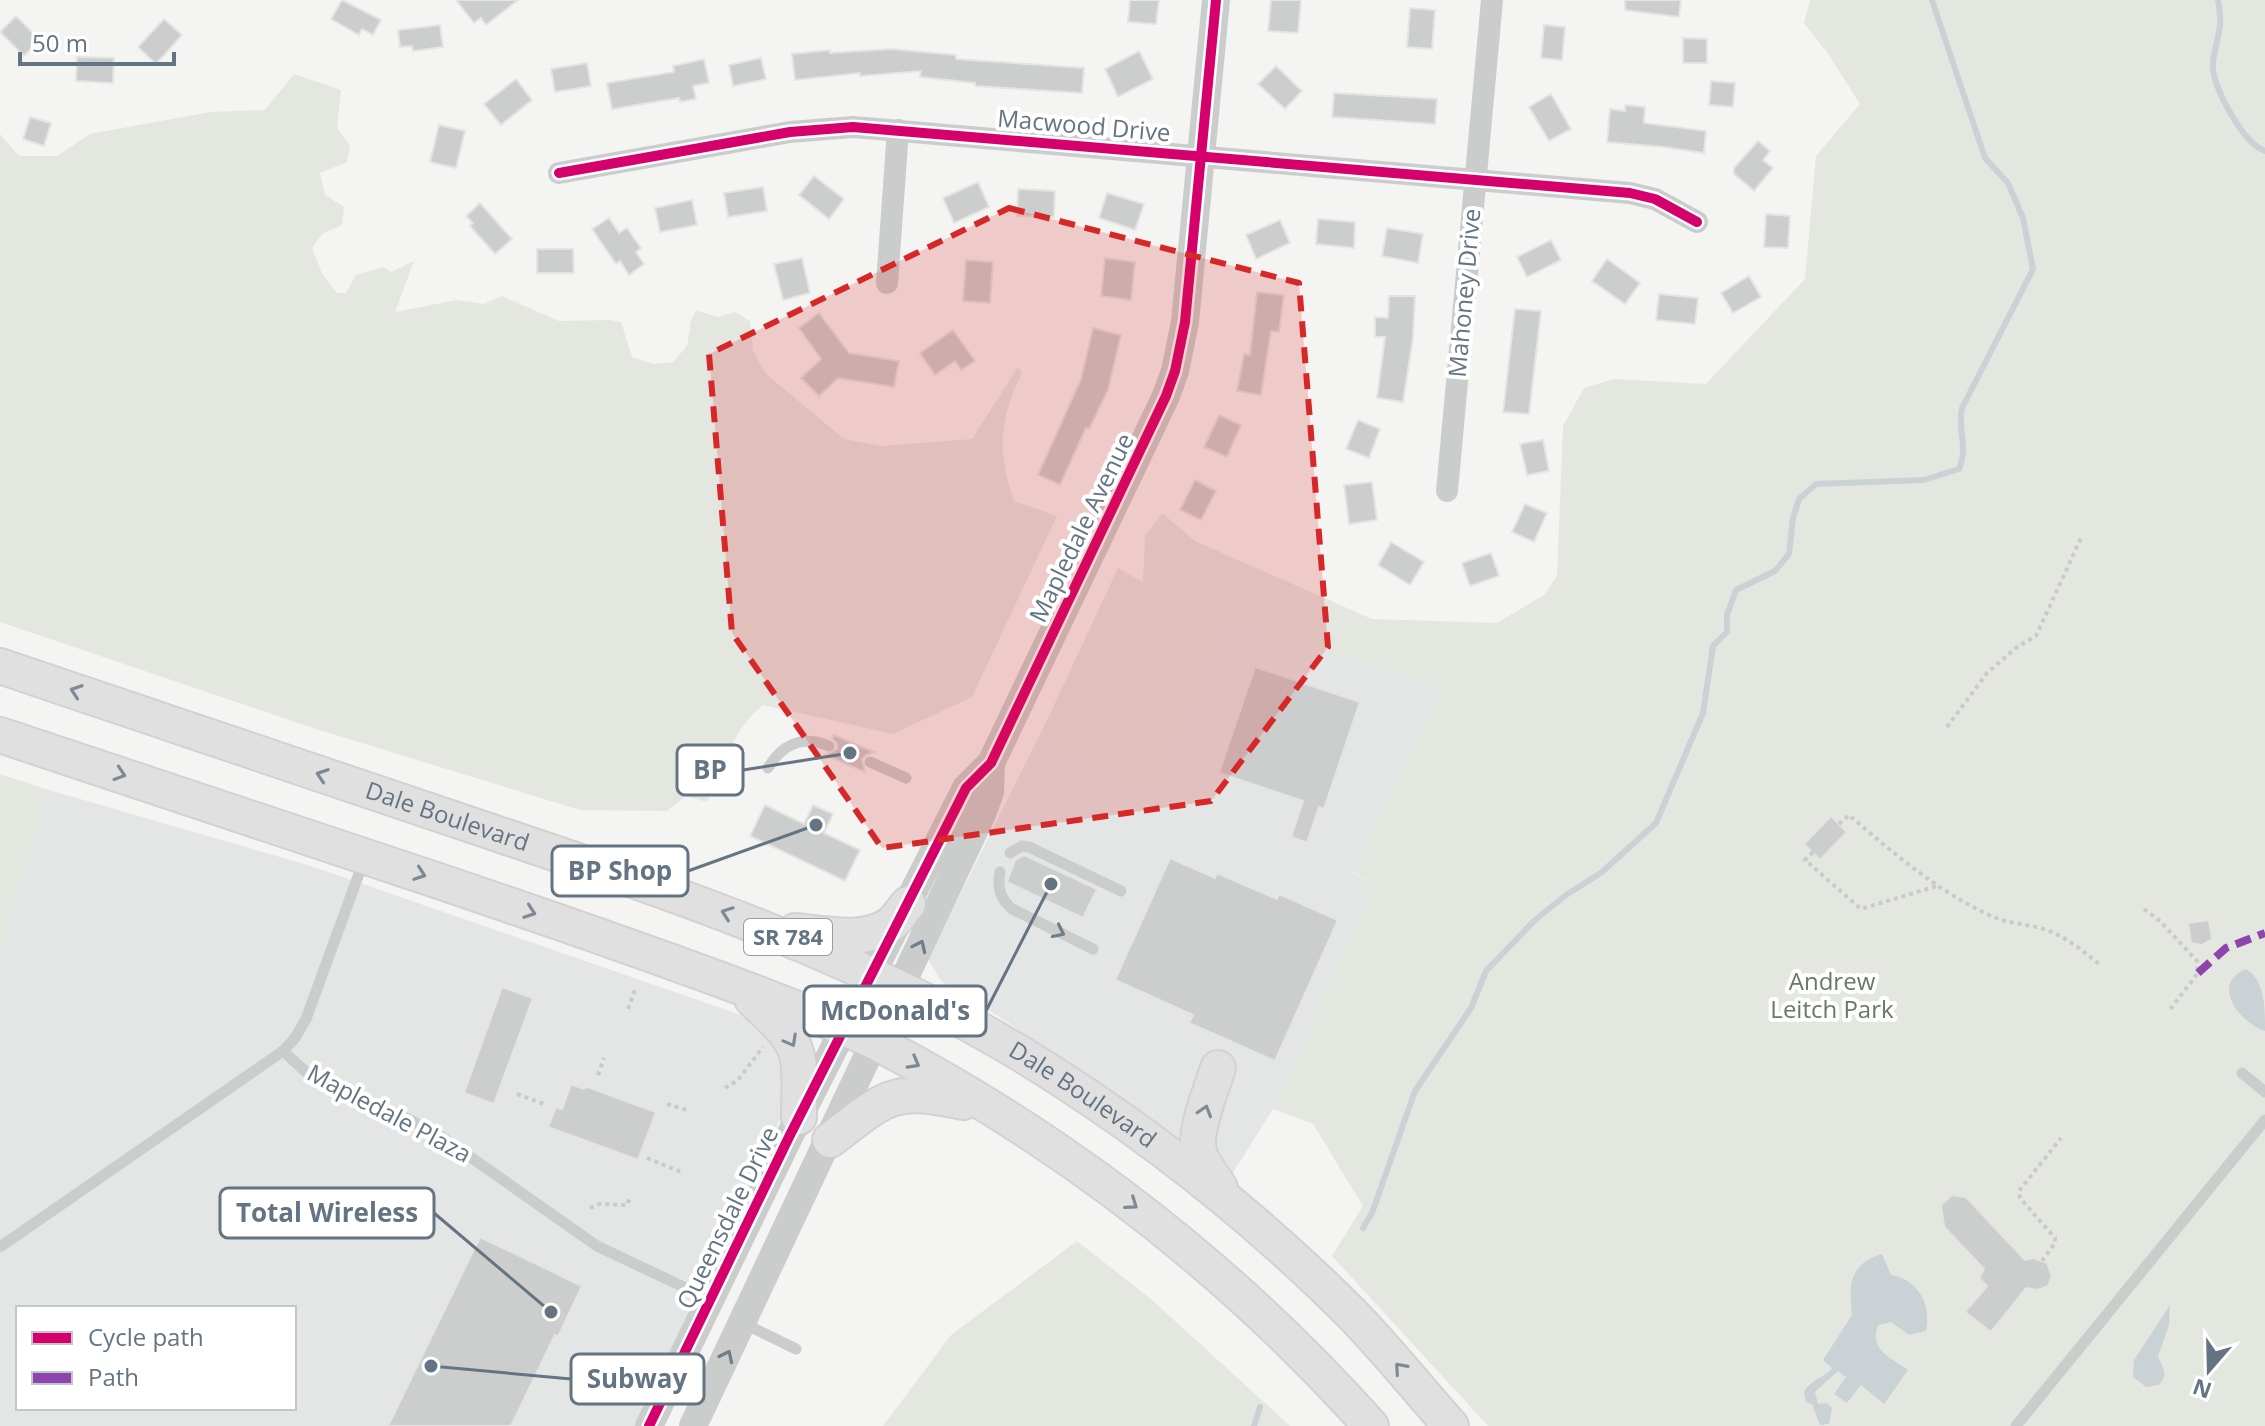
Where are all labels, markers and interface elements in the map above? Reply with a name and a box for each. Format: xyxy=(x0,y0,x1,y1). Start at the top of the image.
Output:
scale bar xyxy=(20,16,174,66)
text: 50 m xyxy=(32,26,88,59)
street label: Macwood Drive xyxy=(996,101,1172,149)
street label: Mahoney Drive xyxy=(1440,207,1487,379)
street label: Mapledale Avenue xyxy=(1021,427,1141,627)
one-way arrow xyxy=(69,685,83,701)
callout: BP xyxy=(677,745,743,795)
text: BP xyxy=(693,751,727,787)
one-way arrow xyxy=(112,765,126,781)
one-way arrow xyxy=(316,768,330,784)
street label: Dale Boulevard xyxy=(362,773,534,858)
callout: BP Shop xyxy=(552,846,688,896)
text: BP Shop xyxy=(568,852,672,888)
one-way arrow xyxy=(412,865,426,881)
one-way arrow xyxy=(522,903,536,919)
one-way arrow xyxy=(721,906,735,923)
road number: SR 784 xyxy=(744,919,832,955)
one-way arrow xyxy=(1050,922,1065,938)
one-way arrow xyxy=(910,940,926,955)
park label: Andrew Leitch Park xyxy=(1770,964,1894,1025)
callout: McDonald's xyxy=(804,986,986,1036)
text: McDonald's xyxy=(820,992,970,1028)
street label: Dale Boulevard xyxy=(1004,1032,1164,1155)
one-way arrow xyxy=(781,1033,796,1047)
one-way arrow xyxy=(906,1054,920,1069)
street label: Mapledale Plaza xyxy=(302,1056,478,1170)
one-way arrow xyxy=(1196,1105,1212,1118)
street label: Queensdale Drive xyxy=(668,1121,785,1314)
callout: Total Wireless xyxy=(220,1188,434,1238)
text: Total Wireless xyxy=(236,1194,418,1230)
one-way arrow xyxy=(1124,1194,1138,1209)
legend xyxy=(16,1306,296,1410)
text: Cycle path xyxy=(88,1320,204,1353)
north arrow xyxy=(2169,1330,2249,1410)
one-way arrow xyxy=(717,1349,733,1364)
callout: Subway xyxy=(571,1354,704,1404)
text: Path xyxy=(88,1360,139,1393)
text: Subway xyxy=(587,1360,688,1396)
one-way arrow xyxy=(1395,1362,1409,1377)
text: N xyxy=(2188,1373,2215,1407)

